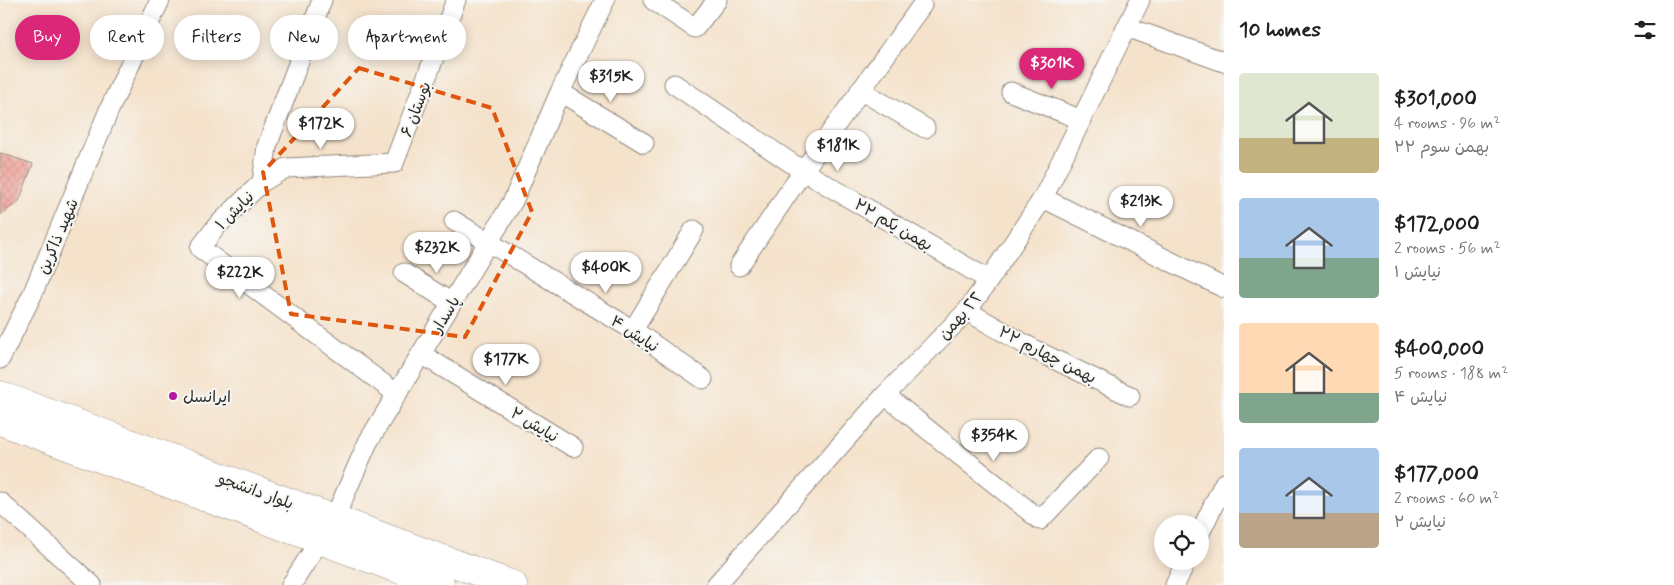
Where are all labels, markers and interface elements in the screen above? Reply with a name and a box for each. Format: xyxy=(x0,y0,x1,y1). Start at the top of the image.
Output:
chip: Buy xyxy=(15,15,80,60)
chip: Rent xyxy=(90,15,164,60)
chip: Filters xyxy=(174,15,260,60)
chip: New xyxy=(270,15,338,60)
chip: Apartment xyxy=(348,15,466,60)
text: 10 homes xyxy=(1239,16,1321,44)
icon: filters xyxy=(1631,16,1659,44)
pin: $301K xyxy=(1017,48,1087,90)
text: $301K xyxy=(1030,53,1074,74)
pin: $315K xyxy=(576,61,646,103)
text: $315K xyxy=(589,66,633,87)
street label: بوستان ۶ xyxy=(396,79,437,140)
text: $301,000 xyxy=(1394,85,1477,113)
icon: home xyxy=(1279,93,1339,153)
pin: $172K xyxy=(286,108,356,150)
text: $172K xyxy=(298,113,344,134)
text: 4 rooms · 96 m² xyxy=(1394,113,1500,134)
pin: $181K xyxy=(803,130,873,172)
text: $181K xyxy=(817,135,859,156)
text: ۲۲ بهمن سوم xyxy=(1394,137,1489,158)
pin: $213K xyxy=(1106,186,1176,228)
street label: نیایش ۱ xyxy=(211,187,259,235)
text: $213K xyxy=(1120,191,1162,212)
street label: ۲۲ بهمن یکم xyxy=(850,194,936,257)
street label: شهید ذاکرین xyxy=(33,195,84,278)
text: $172,000 xyxy=(1394,210,1480,238)
icon: home xyxy=(1279,218,1339,278)
pin: $232K xyxy=(402,232,472,274)
text: $232K xyxy=(415,237,459,258)
text: 2 rooms · 56 m² xyxy=(1394,238,1501,259)
pin: $400K xyxy=(571,252,641,294)
pin: $222K xyxy=(205,256,275,299)
text: $400K xyxy=(582,257,630,278)
text: $222K xyxy=(217,262,263,283)
text: نیایش ۱ xyxy=(1394,262,1441,283)
street label: ٢٢ بهمن xyxy=(934,287,988,345)
street label: پاسدار xyxy=(426,292,466,339)
street label: نیایش ۴ xyxy=(606,311,662,358)
street label: ۲۲ بهمن چهارم xyxy=(994,322,1100,390)
text: $400,000 xyxy=(1394,335,1484,363)
icon: home xyxy=(1279,343,1339,403)
pin: $177K xyxy=(471,344,541,386)
text: $177K xyxy=(484,349,528,370)
text: 5 rooms · 188 m² xyxy=(1394,363,1508,384)
place label: ایرانسل xyxy=(183,387,231,408)
text: نیایش ۴ xyxy=(1394,387,1447,408)
marker: ایرانسل xyxy=(167,390,179,402)
street label: نیایش ۲ xyxy=(507,403,562,448)
pin: $354K xyxy=(959,420,1029,462)
text: $354K xyxy=(971,425,1017,446)
text: $177,000 xyxy=(1394,460,1479,488)
street label: بلوار دانشجو xyxy=(214,468,296,515)
icon: home xyxy=(1279,468,1339,528)
text: 2 rooms · 60 m² xyxy=(1394,488,1499,509)
text: نیایش ۲ xyxy=(1394,512,1446,533)
map controls xyxy=(1154,515,1209,570)
button: locate xyxy=(1154,515,1209,570)

